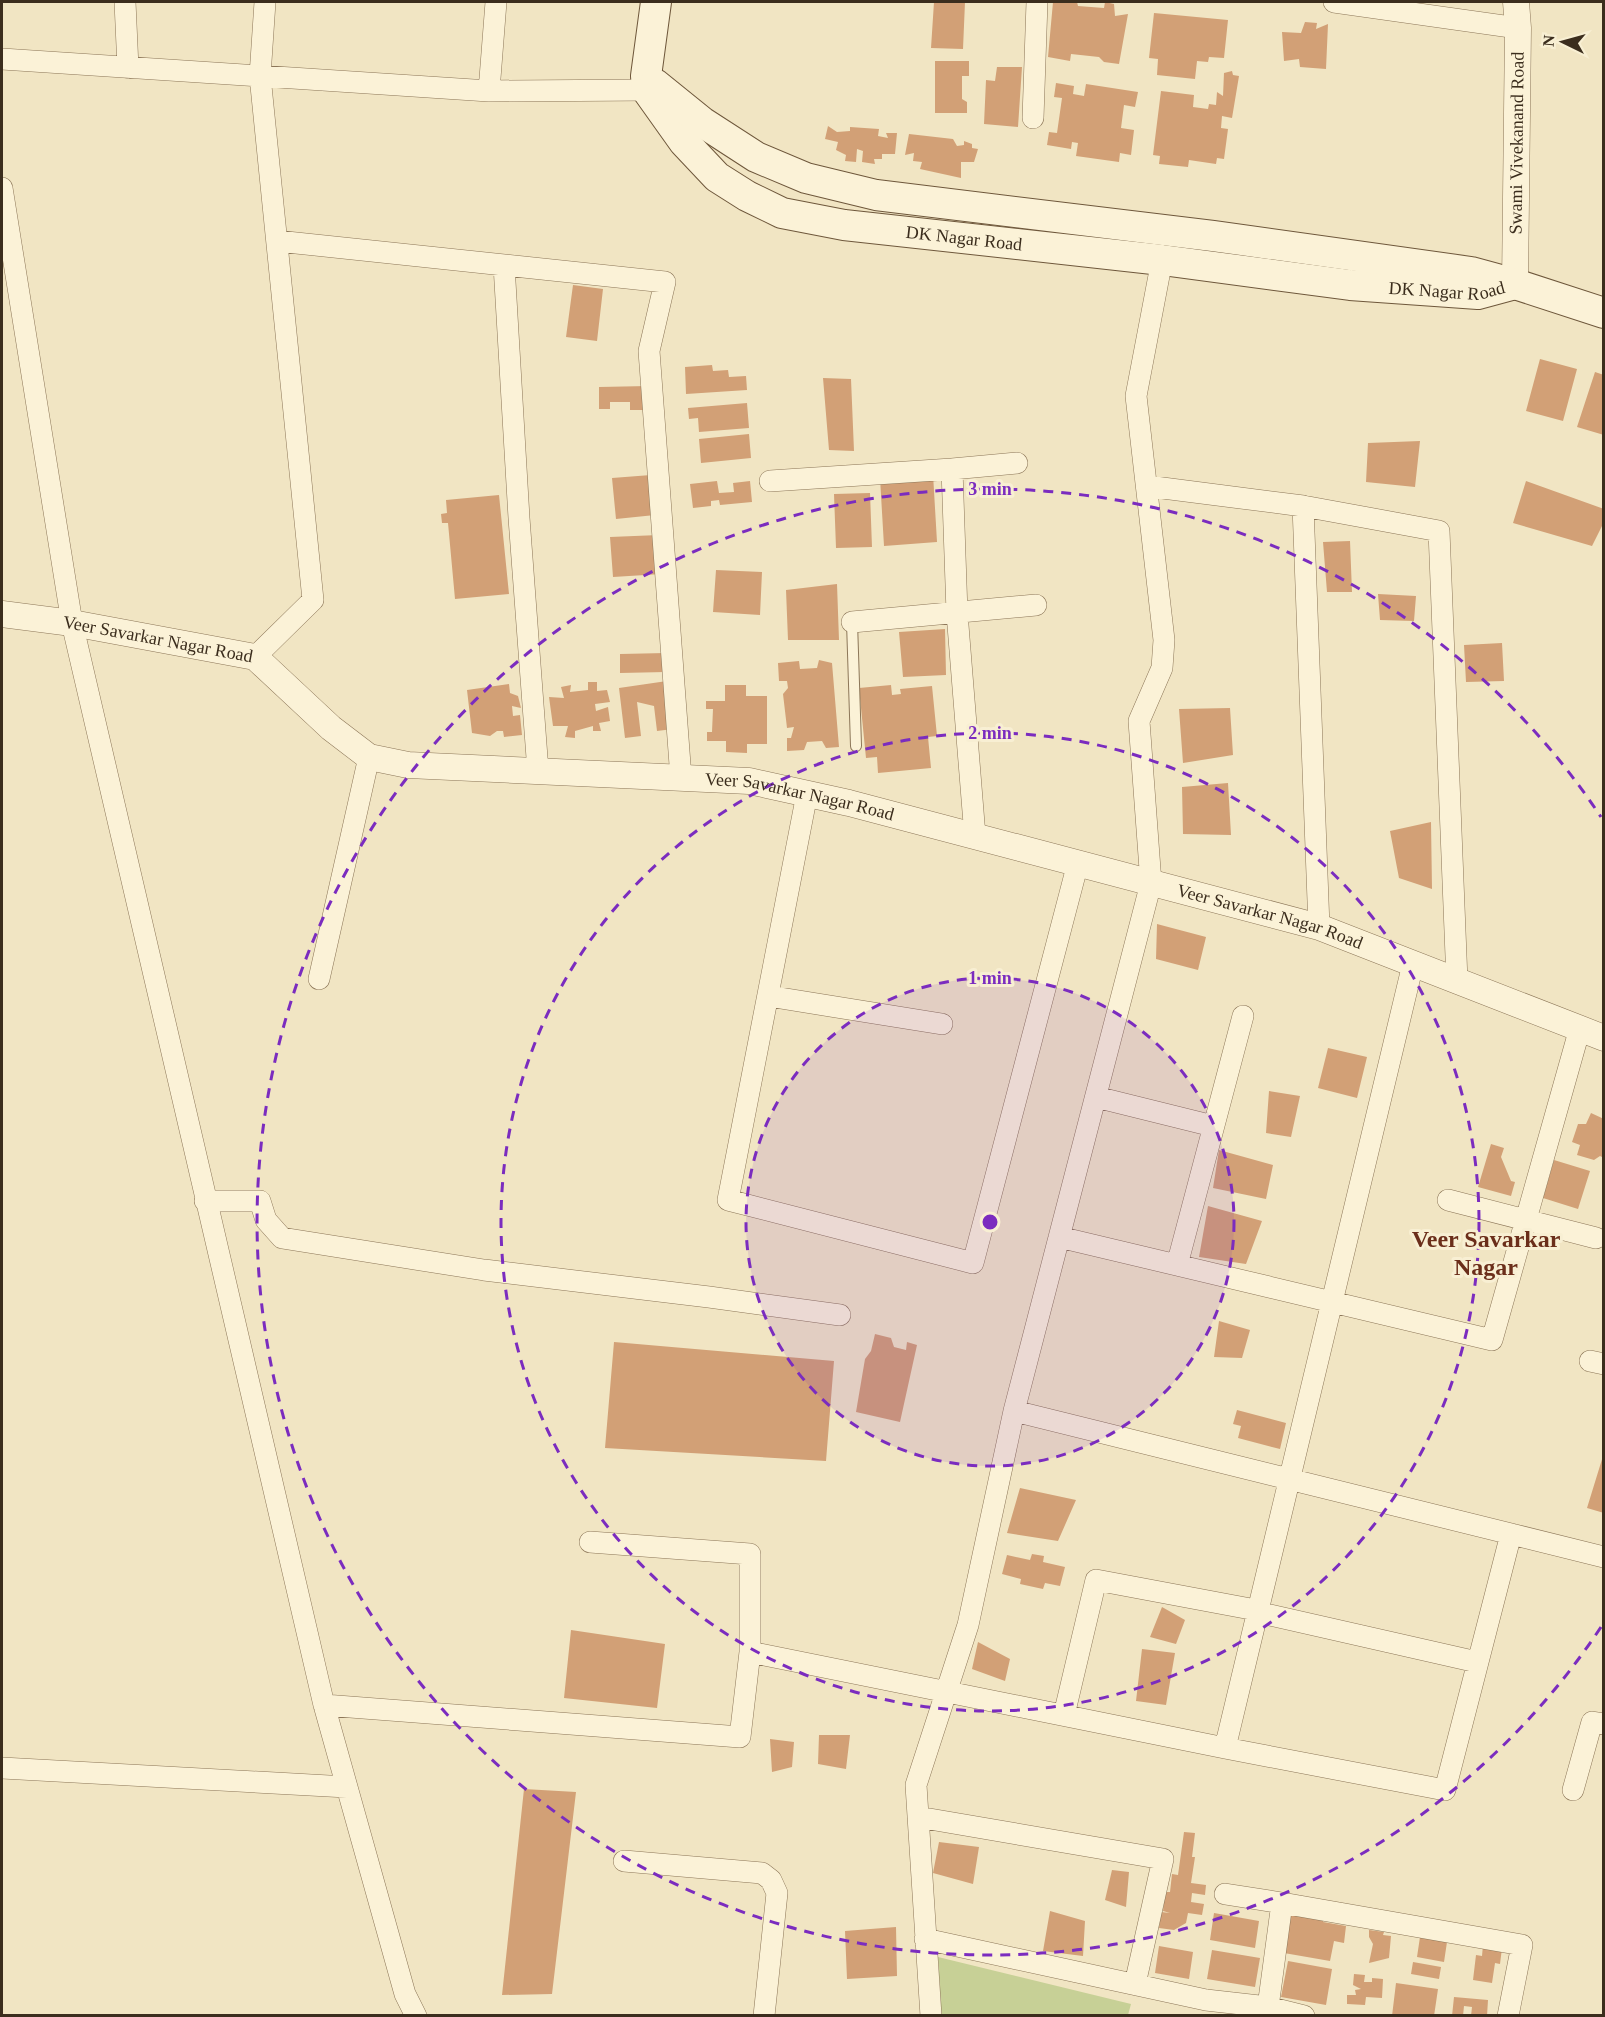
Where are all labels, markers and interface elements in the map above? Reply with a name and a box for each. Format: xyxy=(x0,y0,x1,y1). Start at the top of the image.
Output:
north arrow xyxy=(1533,12,1593,72)
text: N xyxy=(1540,34,1558,47)
street label: Swami Vivekanand Road xyxy=(1506,52,1528,234)
street label: DK Nagar Road xyxy=(905,222,1023,255)
street label: DK Nagar Road xyxy=(1388,277,1507,304)
text: 3 min xyxy=(968,479,1012,499)
street label: Veer Savarkar Nagar Road xyxy=(62,612,254,666)
text: 2 min xyxy=(968,723,1012,743)
street label: Veer Savarkar Nagar Road xyxy=(705,769,896,824)
street label: Veer Savarkar Nagar Road xyxy=(1175,880,1366,953)
text: 1 min xyxy=(968,968,1012,988)
centre of rings xyxy=(980,1212,1000,1232)
district label: Veer Savarkar Nagar xyxy=(1412,1226,1561,1280)

